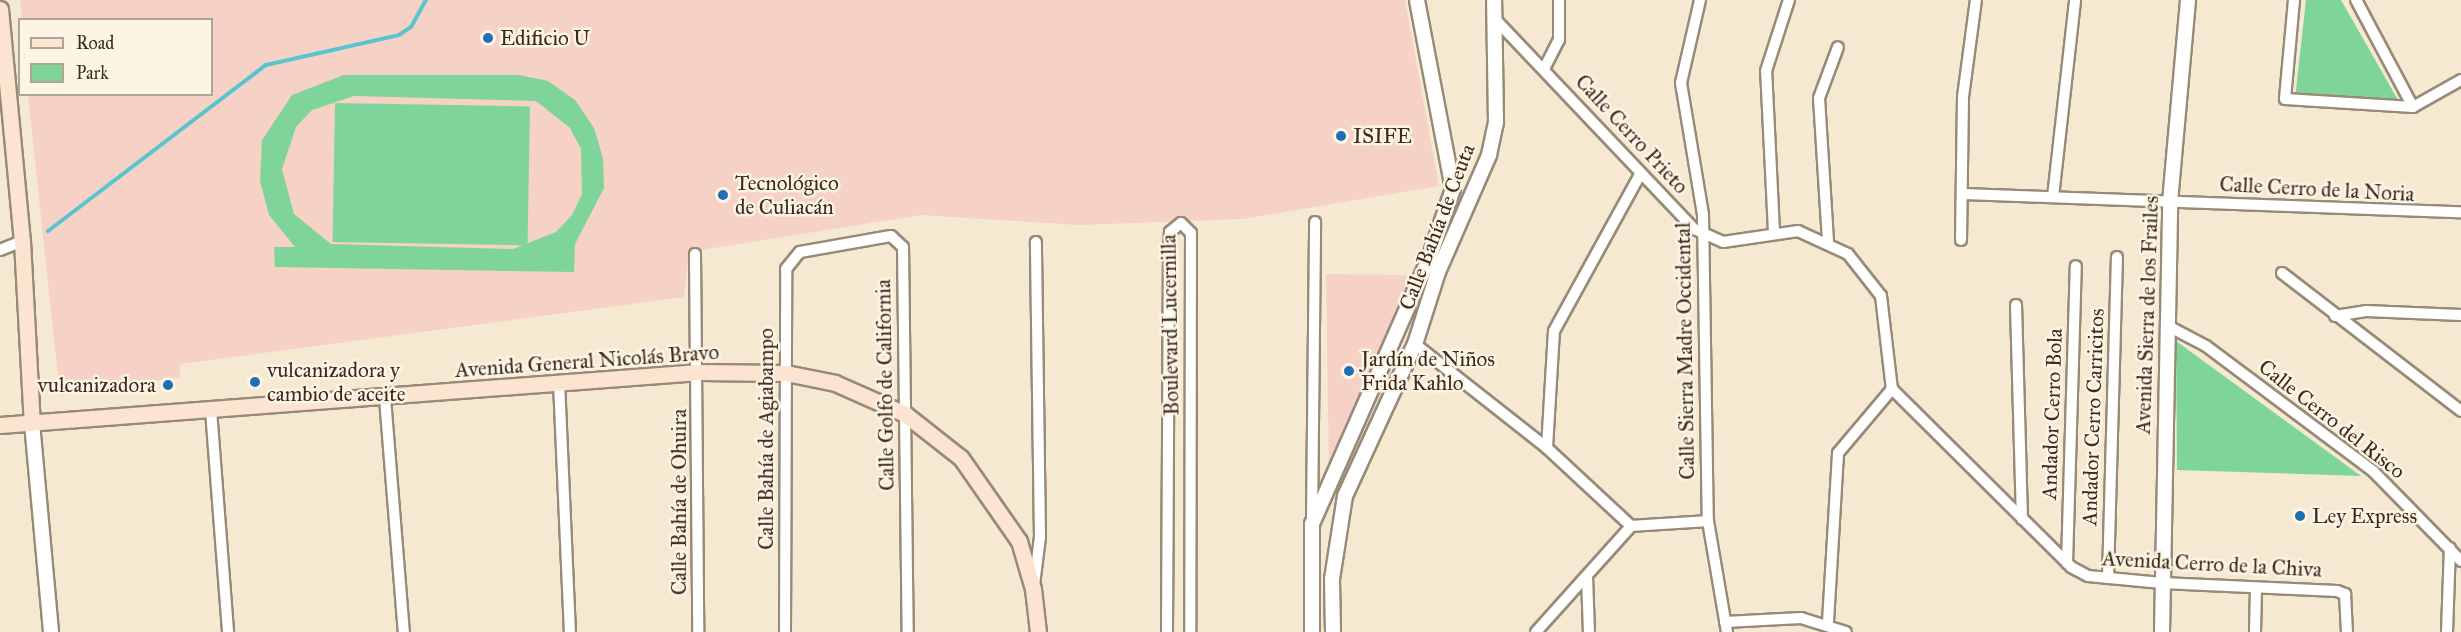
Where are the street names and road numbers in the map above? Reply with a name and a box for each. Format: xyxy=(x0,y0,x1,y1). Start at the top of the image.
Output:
street label: Calle Cerro Prieto xyxy=(1570,69,1694,199)
street label: Calle Bahía de Ceuta xyxy=(1394,140,1480,314)
street label: Calle Cerro de la Noria xyxy=(2219,171,2415,207)
street label: Avenida Sierra de los Frailes xyxy=(2130,195,2164,435)
street label: Calle Sierra Madre Occidental xyxy=(1670,222,1700,480)
street label: Boulevard Lucernilla xyxy=(1156,234,1184,416)
street label: Calle Golfo de California xyxy=(871,279,899,491)
street label: Andador Cerro Carricitos xyxy=(2077,308,2109,526)
street label: Calle Bahía de Agiabampo xyxy=(753,328,779,550)
street label: Andador Cerro Bola xyxy=(2036,328,2068,500)
street label: Avenida General Nicolás Bravo xyxy=(454,339,720,383)
street label: Calle Cerro del Risco xyxy=(2254,354,2410,484)
street label: Calle Bahía de Ohuira xyxy=(666,409,692,595)
street label: Avenida Cerro de la Chiva xyxy=(2101,546,2323,582)

